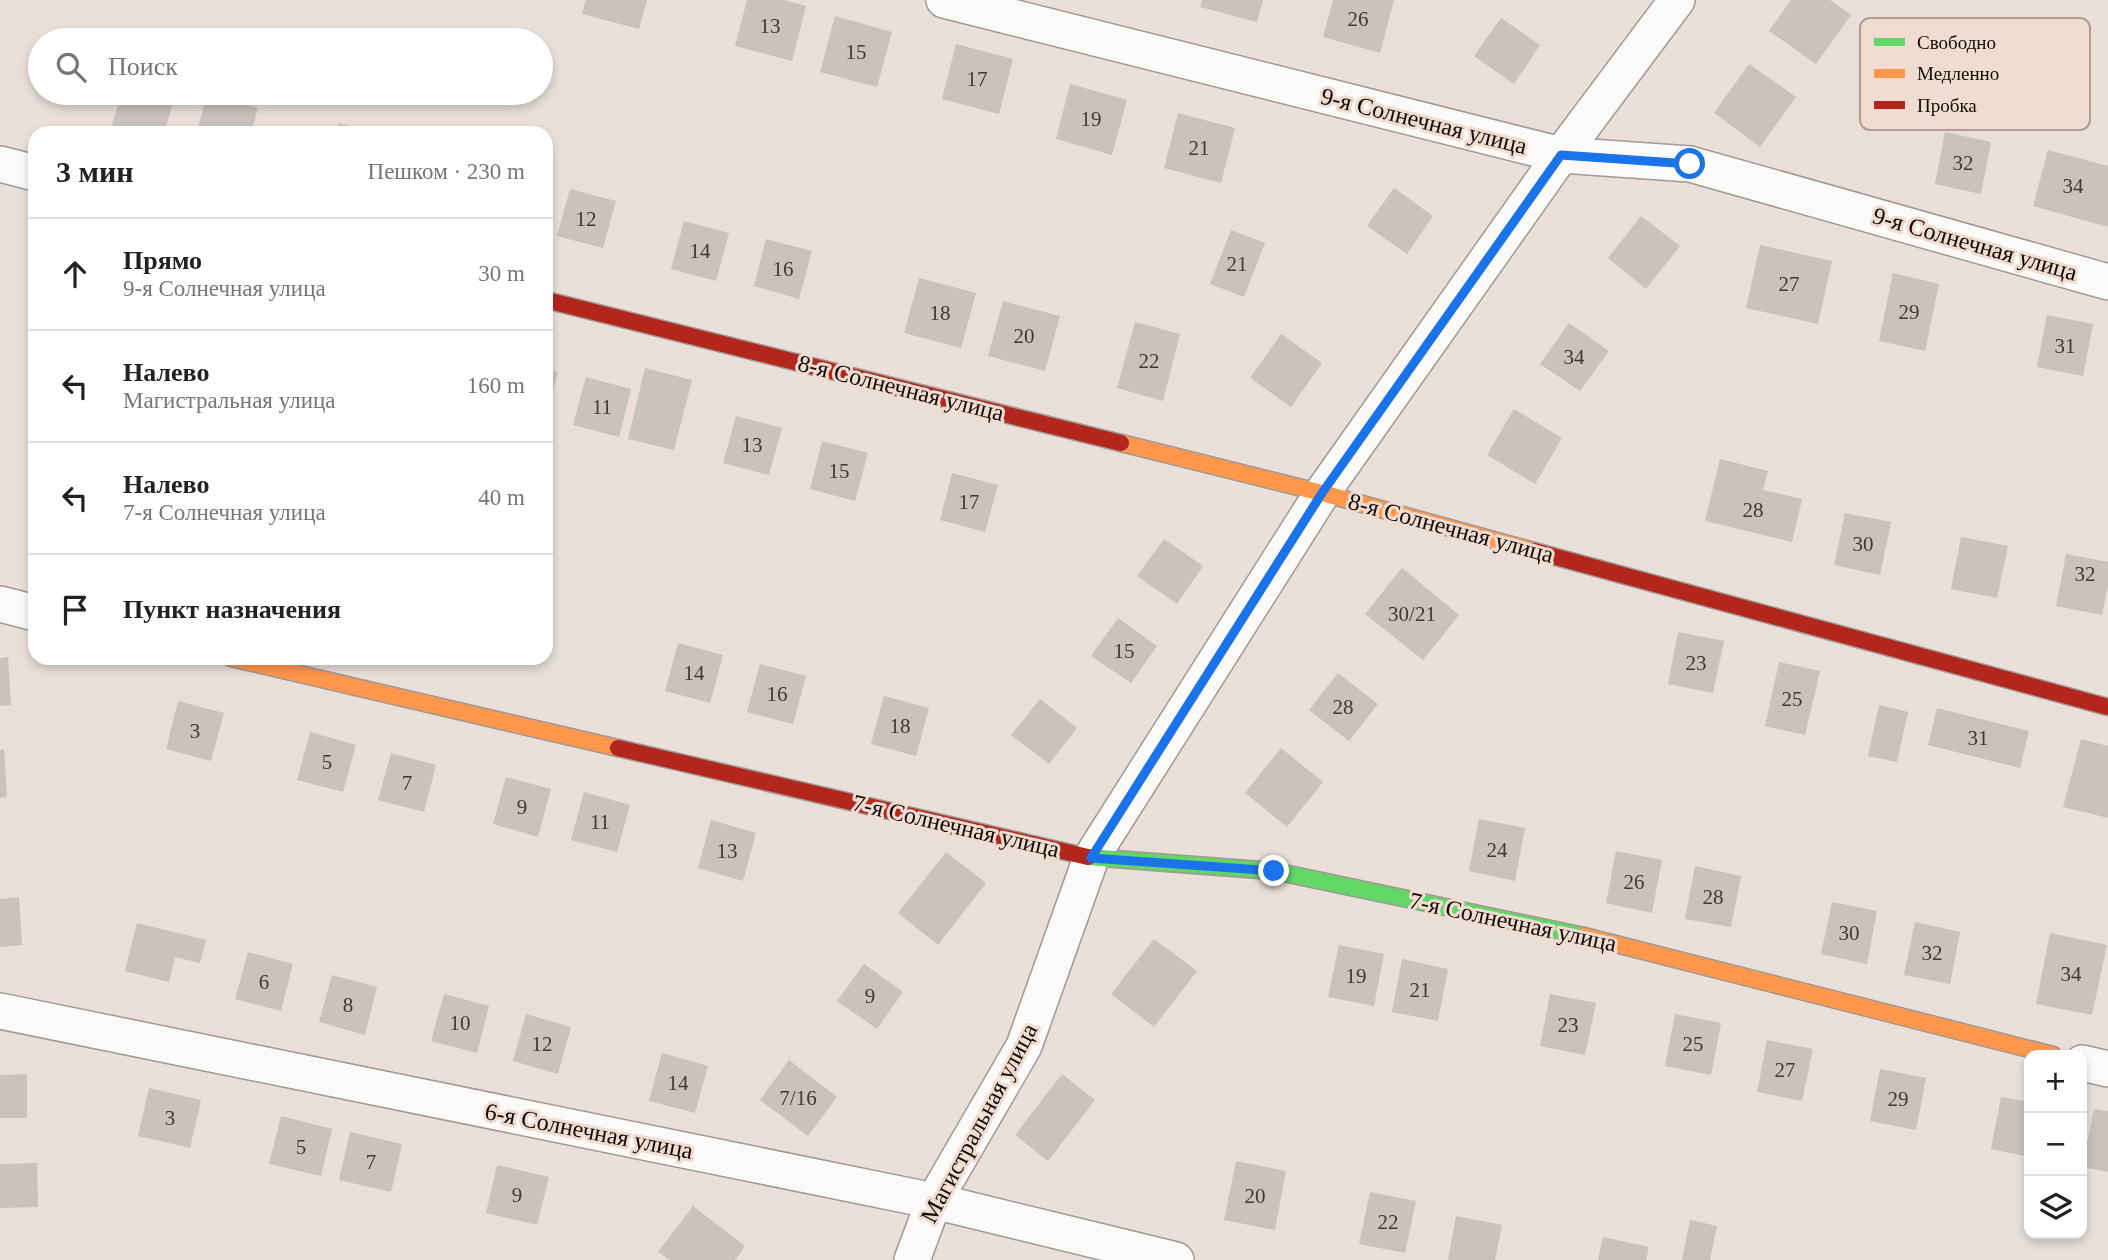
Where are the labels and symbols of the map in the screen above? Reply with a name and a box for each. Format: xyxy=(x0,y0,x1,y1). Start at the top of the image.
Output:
house number: 26 xyxy=(1348,7,1369,31)
house number: 13 xyxy=(760,14,781,38)
legend xyxy=(1860,18,2090,130)
text: Свободно xyxy=(1917,32,1996,53)
house number: 15 xyxy=(846,40,867,64)
text: Медленно xyxy=(1917,63,1999,84)
house number: 17 xyxy=(967,67,988,91)
street label: 9-я Солнечная улица xyxy=(1318,83,1530,159)
text: Пробка xyxy=(1917,95,1977,116)
house number: 19 xyxy=(1081,107,1102,131)
house number: 21 xyxy=(1189,136,1210,160)
route start xyxy=(1674,148,1705,179)
house number: 32 xyxy=(1953,151,1974,175)
house number: 34 xyxy=(2063,174,2084,198)
street label: 9-я Солнечная улица xyxy=(1870,202,2081,286)
house number: 12 xyxy=(576,207,597,231)
house number: 14 xyxy=(690,239,711,263)
house number: 21 xyxy=(1227,252,1248,276)
house number: 16 xyxy=(773,257,794,281)
house number: 27 xyxy=(1779,272,1800,296)
house number: 29 xyxy=(1899,300,1920,324)
house number: 18 xyxy=(930,301,951,325)
house number: 20 xyxy=(1014,324,1035,348)
house number: 31 xyxy=(2055,334,2076,358)
house number: 34 xyxy=(1564,345,1585,369)
house number: 22 xyxy=(1139,349,1160,373)
street label: 8-я Солнечная улица xyxy=(795,350,1007,426)
house number: 11 xyxy=(592,395,612,419)
house number: 13 xyxy=(742,433,763,457)
house number: 15 xyxy=(829,459,850,483)
street label: 8-я Солнечная улица xyxy=(1346,488,1557,568)
house number: 17 xyxy=(959,490,980,514)
house number: 28 xyxy=(1743,498,1764,522)
house number: 30 xyxy=(1853,532,1874,556)
house number: 32 xyxy=(2075,562,2096,586)
house number: 30/21 xyxy=(1388,602,1436,626)
house number: 15 xyxy=(1114,639,1135,663)
house number: 23 xyxy=(1686,651,1707,675)
house number: 14 xyxy=(684,661,705,685)
house number: 16 xyxy=(767,682,788,706)
house number: 25 xyxy=(1782,687,1803,711)
house number: 28 xyxy=(1333,695,1354,719)
house number: 18 xyxy=(890,714,911,738)
house number: 3 xyxy=(190,719,200,743)
house number: 31 xyxy=(1968,726,1989,750)
house number: 5 xyxy=(322,750,332,774)
house number: 7 xyxy=(402,771,412,795)
street label: 7-я Солнечная улица xyxy=(850,790,1062,863)
house number: 9 xyxy=(517,795,527,819)
house number: 11 xyxy=(590,810,610,834)
house number: 24 xyxy=(1487,838,1508,862)
house number: 13 xyxy=(717,839,738,863)
route end xyxy=(1258,855,1289,886)
house number: 26 xyxy=(1624,870,1645,894)
house number: 28 xyxy=(1703,885,1724,909)
street label: 7-я Солнечная улица xyxy=(1407,887,1619,957)
house number: 30 xyxy=(1839,921,1860,945)
house number: 32 xyxy=(1922,941,1943,965)
house number: 34 xyxy=(2061,962,2082,986)
house number: 19 xyxy=(1346,964,1367,988)
house number: 6 xyxy=(259,970,269,994)
house number: 21 xyxy=(1410,978,1431,1002)
house number: 9 xyxy=(865,984,875,1008)
house number: 8 xyxy=(343,993,353,1017)
house number: 10 xyxy=(450,1011,471,1035)
house number: 23 xyxy=(1558,1013,1579,1037)
street label: Магистральная улица xyxy=(915,1019,1043,1227)
house number: 12 xyxy=(532,1032,553,1056)
house number: 25 xyxy=(1683,1032,1704,1056)
house number: 27 xyxy=(1775,1058,1796,1082)
house number: 14 xyxy=(668,1071,689,1095)
house number: 7/16 xyxy=(779,1086,817,1110)
house number: 29 xyxy=(1888,1087,1909,1111)
street label: 6-я Солнечная улица xyxy=(483,1098,696,1164)
house number: 3 xyxy=(165,1106,175,1130)
house number: 5 xyxy=(296,1135,306,1159)
house number: 7 xyxy=(366,1150,376,1174)
house number: 9 xyxy=(512,1183,522,1207)
house number: 20 xyxy=(1245,1184,1266,1208)
house number: 22 xyxy=(1378,1210,1399,1234)

